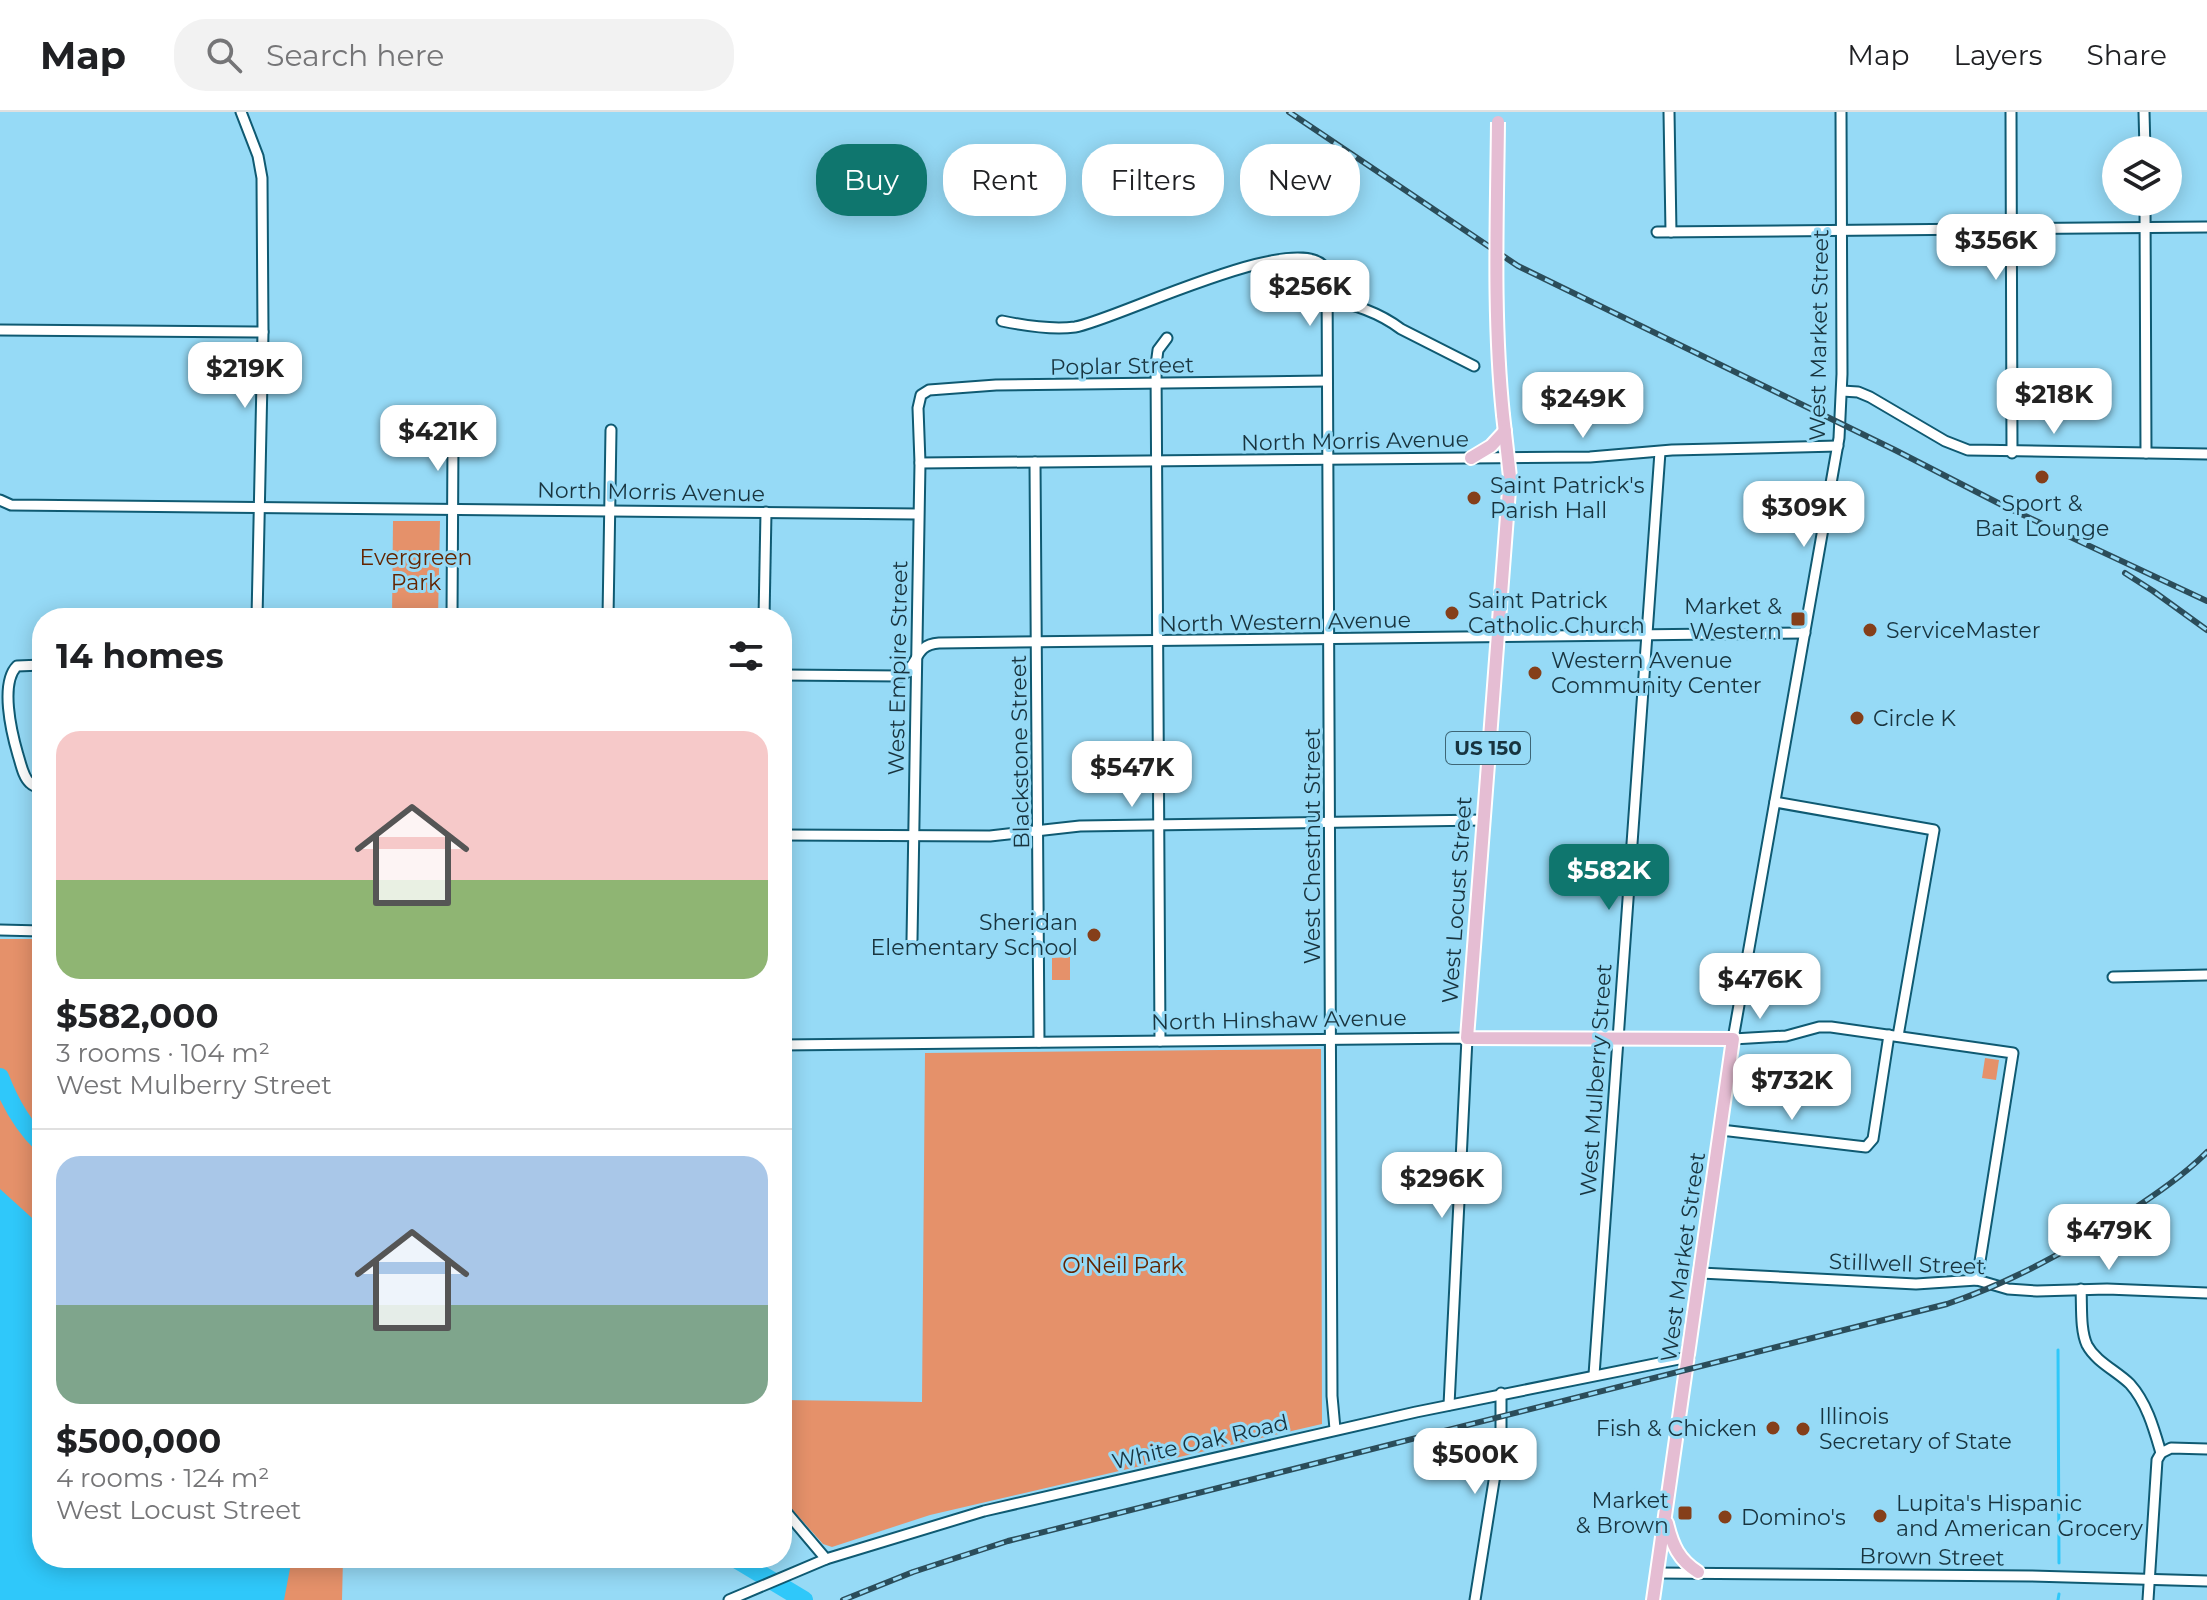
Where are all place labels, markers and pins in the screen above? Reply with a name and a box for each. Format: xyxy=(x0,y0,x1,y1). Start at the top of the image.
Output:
pin: $356K xyxy=(1940,214,2052,282)
pin: $256K xyxy=(1254,260,1366,328)
pin: $219K xyxy=(189,342,301,410)
pin: $218K xyxy=(1998,368,2110,436)
pin: $249K xyxy=(1527,372,1639,440)
pin: $421K xyxy=(382,405,494,473)
marker: Sport & Bait Lounge xyxy=(2033,468,2051,486)
place label: Saint Patrick's Parish Hall xyxy=(1490,472,1645,524)
pin: $309K xyxy=(1748,481,1860,549)
marker: Saint Patrick's Parish Hall xyxy=(1465,489,1483,507)
place label: Sport & Bait Lounge xyxy=(1975,490,2109,542)
place label: Saint Patrick Catholic Church xyxy=(1468,587,1645,639)
place label: Market & Western xyxy=(1684,593,1782,645)
marker: Saint Patrick Catholic Church xyxy=(1443,604,1461,622)
marker: Market & Western xyxy=(1789,610,1807,628)
place label: ServiceMaster xyxy=(1886,617,2041,644)
marker: ServiceMaster xyxy=(1861,621,1879,639)
place label: Western Avenue Community Center xyxy=(1551,647,1762,699)
marker: Western Avenue Community Center xyxy=(1526,664,1544,682)
place label: Circle K xyxy=(1873,705,1956,732)
marker: Circle K xyxy=(1848,709,1866,727)
pin: $547K xyxy=(1076,741,1188,809)
pin: $582K xyxy=(1553,844,1665,912)
place label: Sheridan Elementary School xyxy=(871,909,1078,961)
marker: Sheridan Elementary School xyxy=(1085,926,1103,944)
pin: $476K xyxy=(1704,953,1816,1021)
pin: $732K xyxy=(1736,1054,1848,1122)
pin: $296K xyxy=(1386,1152,1498,1220)
pin: $479K xyxy=(2053,1204,2165,1272)
place label: Illinois Secretary of State xyxy=(1819,1403,2012,1455)
place label: Fish & Chicken xyxy=(1596,1415,1757,1442)
marker: Fish & Chicken xyxy=(1764,1419,1782,1437)
marker: Illinois Secretary of State xyxy=(1794,1420,1812,1438)
pin: $500K xyxy=(1419,1428,1531,1496)
place label: Market & Brown xyxy=(1576,1487,1669,1539)
place label: Lupita's Hispanic and American Grocery xyxy=(1896,1490,2143,1542)
marker: Market & Brown xyxy=(1676,1504,1694,1522)
place label: Domino's xyxy=(1741,1504,1846,1531)
marker: Lupita's Hispanic and American Grocery xyxy=(1871,1507,1889,1525)
marker: Domino's xyxy=(1716,1508,1734,1526)

